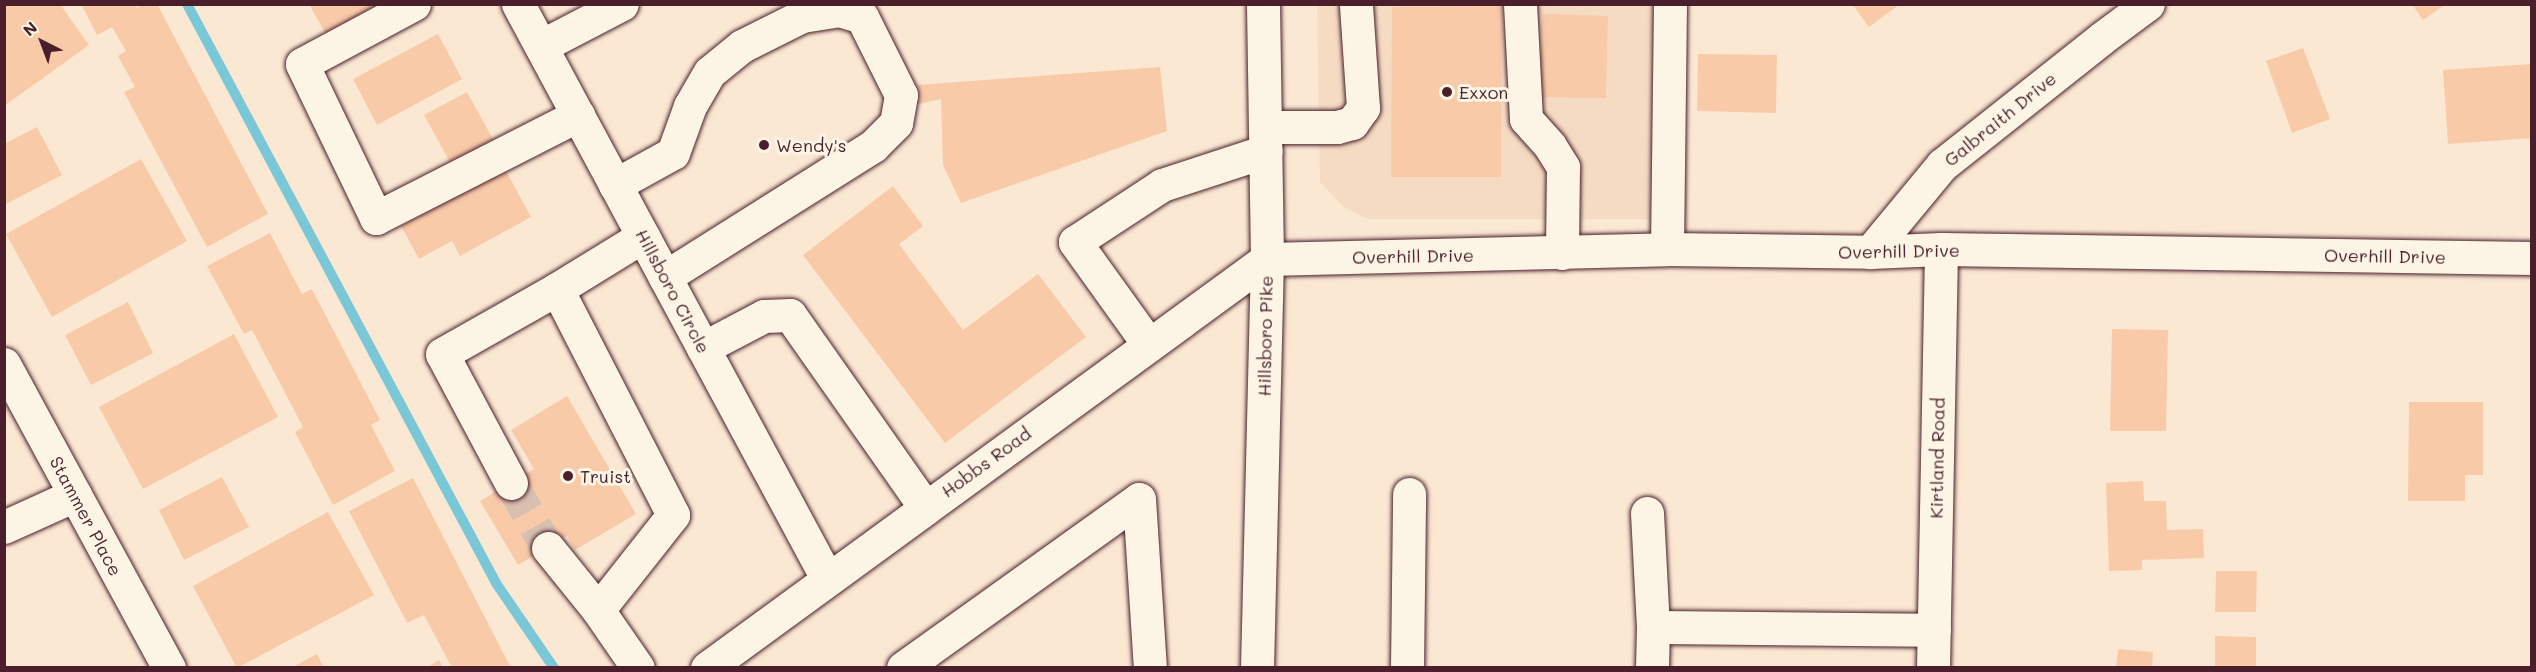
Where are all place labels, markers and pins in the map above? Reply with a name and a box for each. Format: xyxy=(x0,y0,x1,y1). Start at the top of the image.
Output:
place label: Exxon xyxy=(1459,81,1508,103)
marker: Exxon xyxy=(1440,85,1454,99)
place label: Wendy's xyxy=(776,134,846,156)
marker: Wendy's xyxy=(757,138,771,152)
place label: Truist xyxy=(580,465,631,487)
marker: Truist xyxy=(561,469,575,483)

